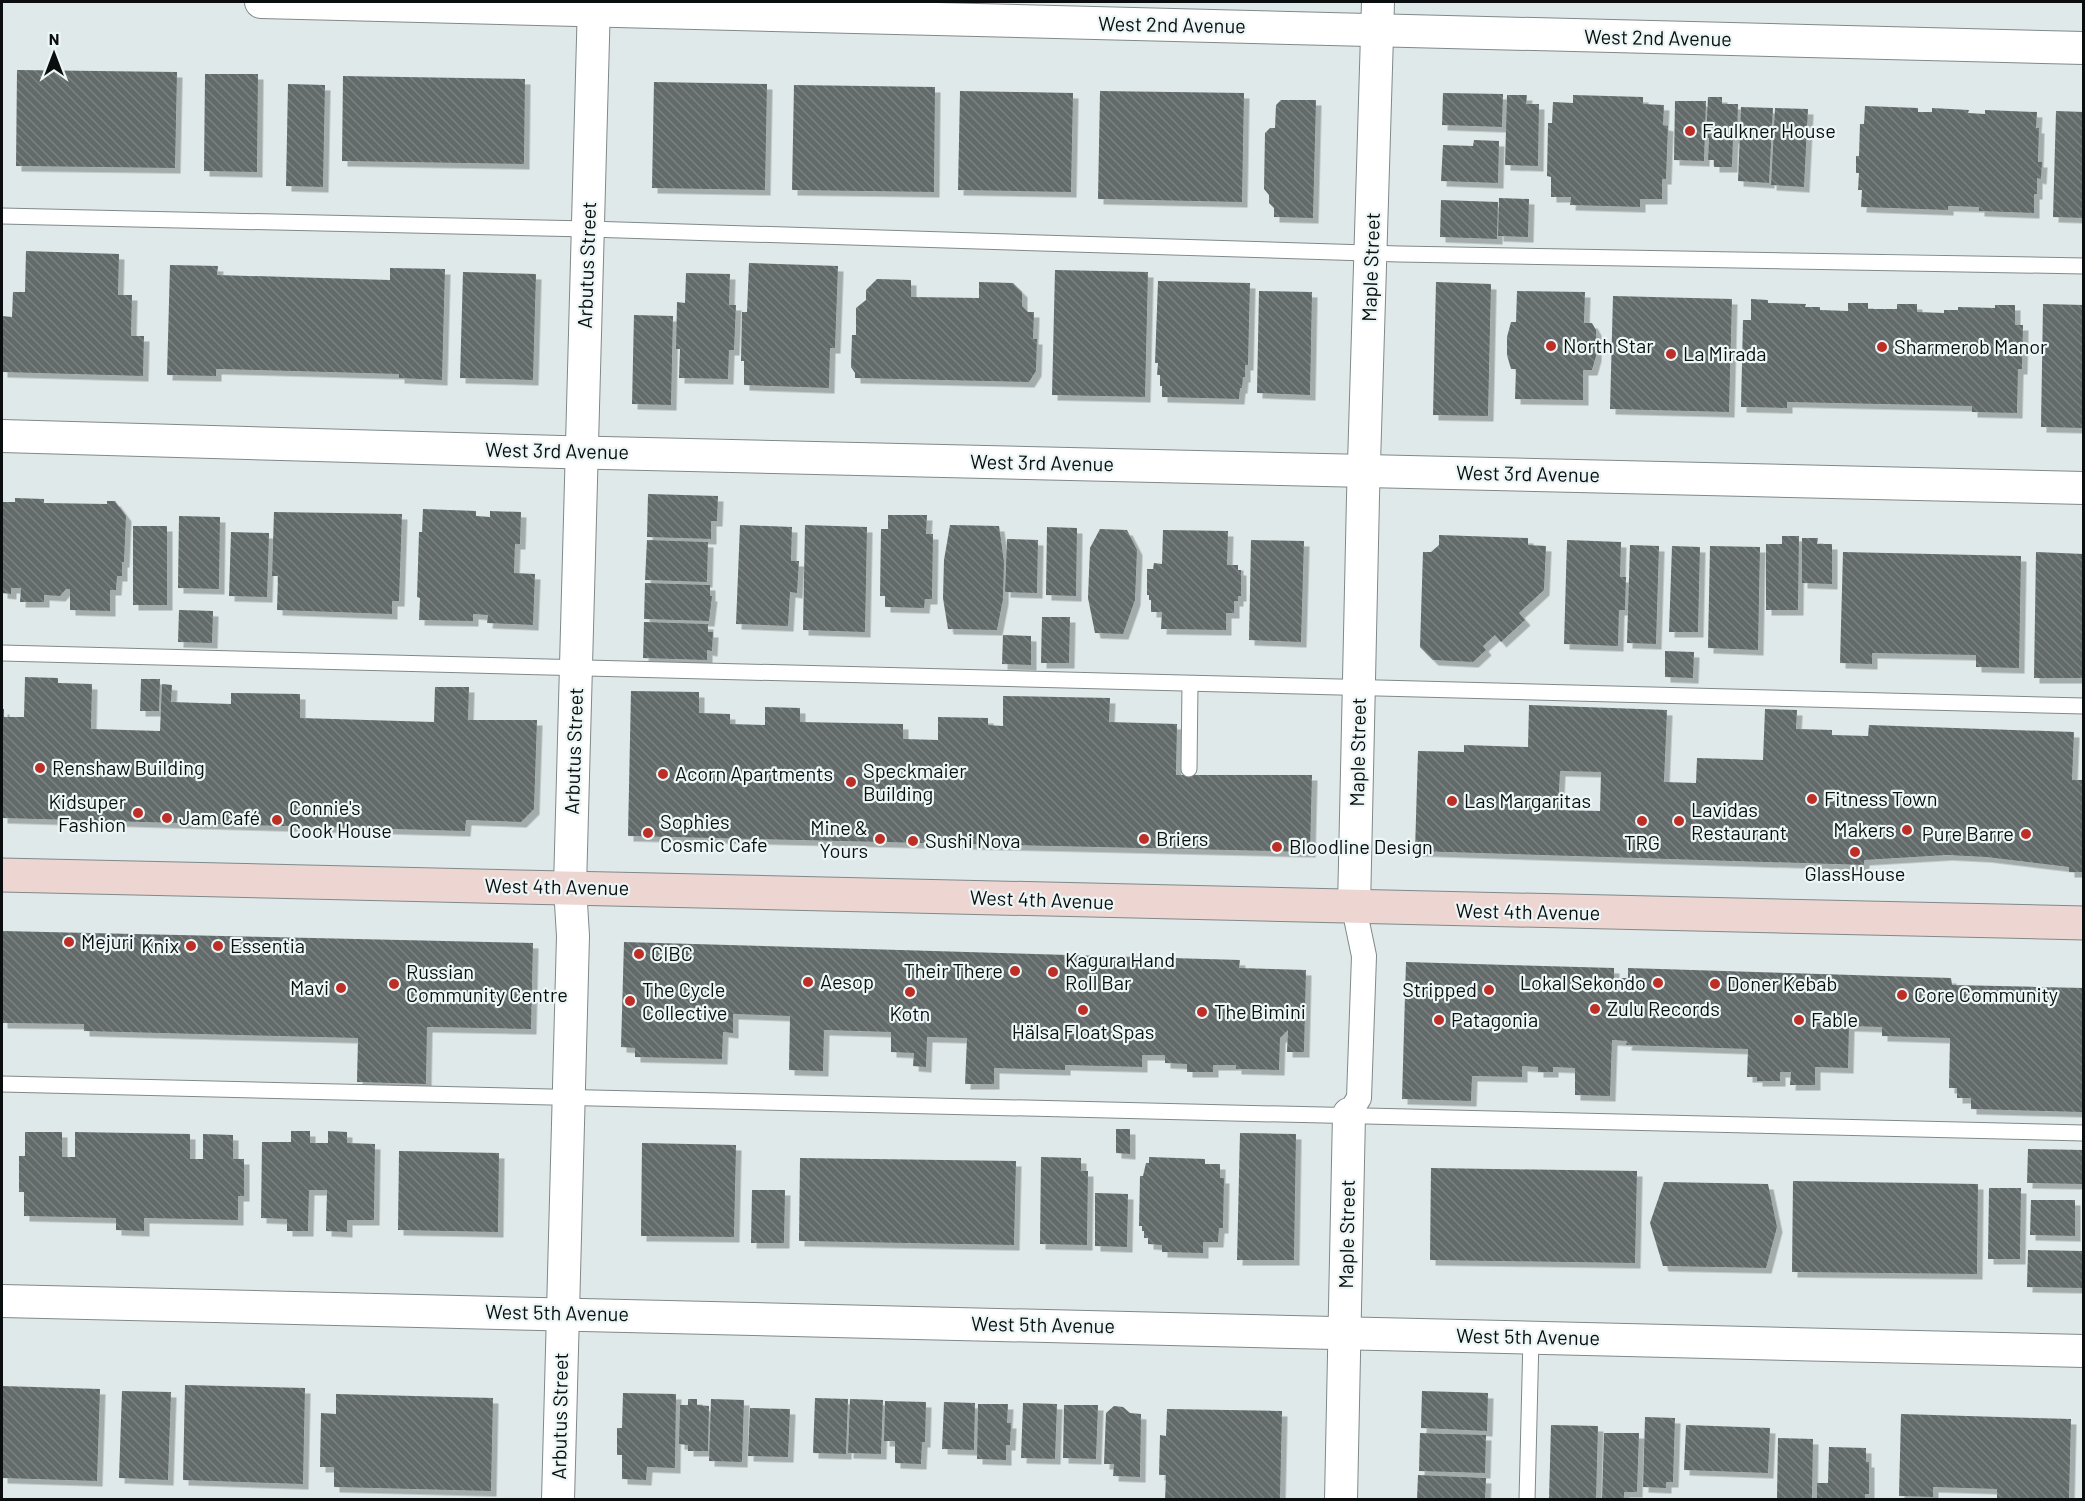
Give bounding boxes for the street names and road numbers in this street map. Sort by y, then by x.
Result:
street label: West 2nd Avenue [1098,11,1246,37]
street label: West 2nd Avenue [1584,24,1732,50]
street label: Arbutus Street [572,201,600,329]
street label: Maple Street [1356,212,1384,322]
street label: West 3rd Avenue [485,437,629,463]
street label: West 3rd Avenue [970,449,1114,475]
street label: West 3rd Avenue [1456,460,1600,486]
street label: Arbutus Street [559,687,587,815]
street label: Maple Street [1344,697,1370,807]
street label: West 4th Avenue [485,873,630,899]
street label: West 4th Avenue [969,884,1115,914]
street label: West 4th Avenue [1456,898,1601,924]
street label: Maple Street [1333,1179,1359,1289]
street label: West 5th Avenue [485,1299,629,1325]
street label: West 5th Avenue [971,1311,1115,1337]
street label: West 5th Avenue [1456,1323,1600,1349]
street label: Arbutus Street [546,1352,572,1480]

